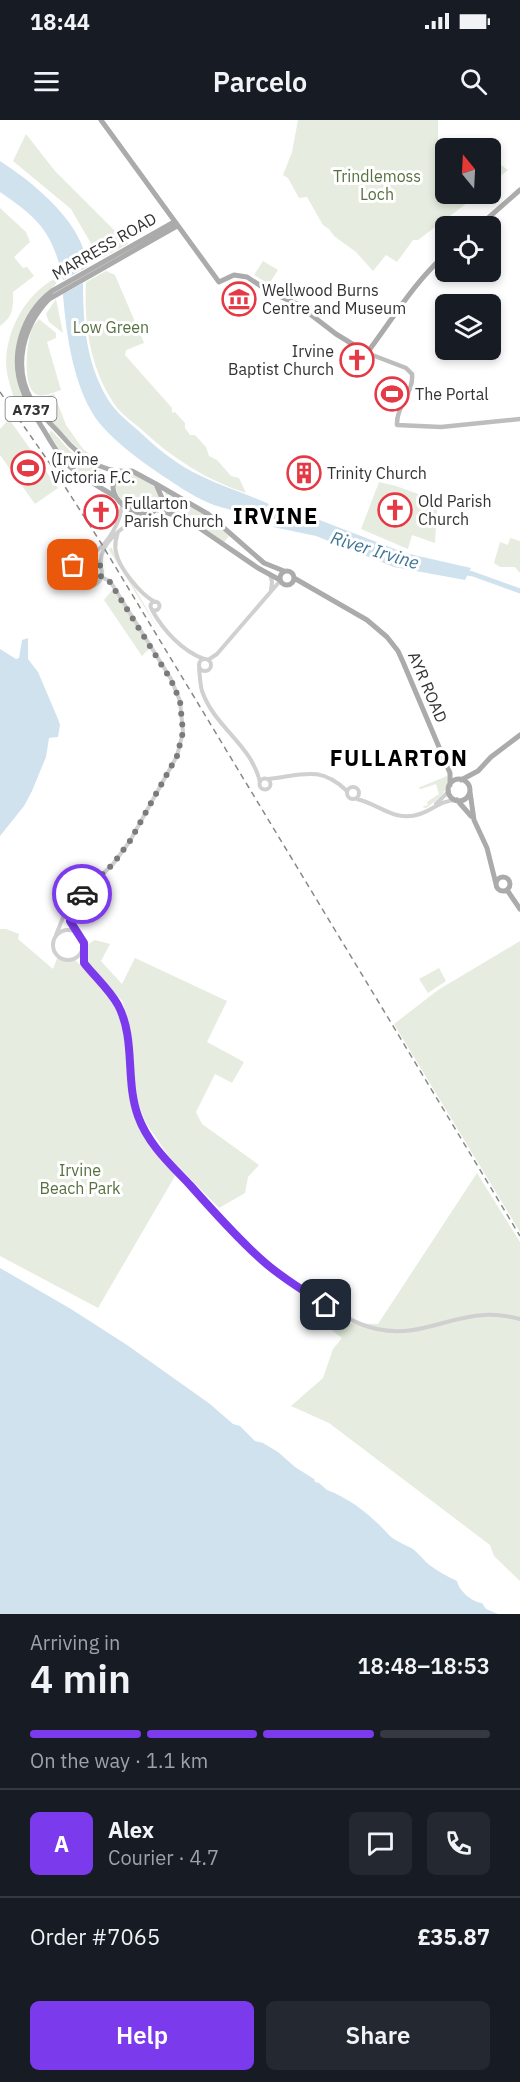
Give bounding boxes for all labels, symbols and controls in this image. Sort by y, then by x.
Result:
text: 18:44 [30,7,90,36]
text: Parcelo [213,64,307,99]
icon: menu [30,65,63,98]
icon: search [457,65,490,98]
north arrow [435,138,501,204]
map controls [435,138,501,360]
park label: Trindlemoss Loch [333,166,421,204]
street label: MARRESS ROAD [48,208,160,284]
button: locate [435,216,501,282]
place label: Wellwood Burns Centre and Museum [262,280,406,318]
museum icon: Wellwood Burns Centre and Museum [221,281,257,317]
button: layers [435,294,501,360]
park label: Low Green [73,317,149,337]
place label: Irvine Baptist Church [228,341,334,379]
church icon: Irvine Baptist Church [339,342,375,378]
sports icon: The Portal [374,376,410,412]
place label: The Portal [415,384,489,404]
road number: A737 [6,397,57,421]
place label: (Irvine Victoria F.C. [51,449,135,487]
sports icon: (Irvine Victoria F.C. [10,450,46,486]
building icon: Trinity Church [286,455,322,491]
place label: Trinity Church [327,463,427,483]
place label: Old Parish Church [418,491,492,529]
church icon: Old Parish Church [377,492,413,528]
place label: Fullarton Parish Church [124,493,224,531]
church icon: Fullarton Parish Church [83,494,119,530]
district label: IRVINE [233,501,319,530]
water label: River Irvine [328,526,422,574]
pin [47,539,98,590]
icon: bag [56,548,89,581]
street label: AYR ROAD [404,649,452,725]
district label: FULLARTON [330,743,468,772]
courier [52,864,112,924]
icon: car [66,878,99,911]
park label: Irvine Beach Park [39,1160,121,1198]
pin [300,1279,351,1330]
icon: home [309,1288,342,1321]
text: Arriving in [30,1629,120,1656]
text: 18:48–18:53 [357,1651,490,1680]
text: 4 min [30,1653,131,1704]
text: On the way · 1.1 km [30,1747,208,1774]
button: chat [349,1812,412,1875]
button: phone [427,1812,490,1875]
text: Alex [108,1815,154,1844]
text: A [54,1829,69,1858]
text: Courier · 4.7 [108,1844,219,1871]
text: Order #7065 [30,1922,160,1951]
text: £35.87 [418,1922,490,1951]
button: Help [30,2001,254,2070]
button: Share [266,2001,490,2070]

